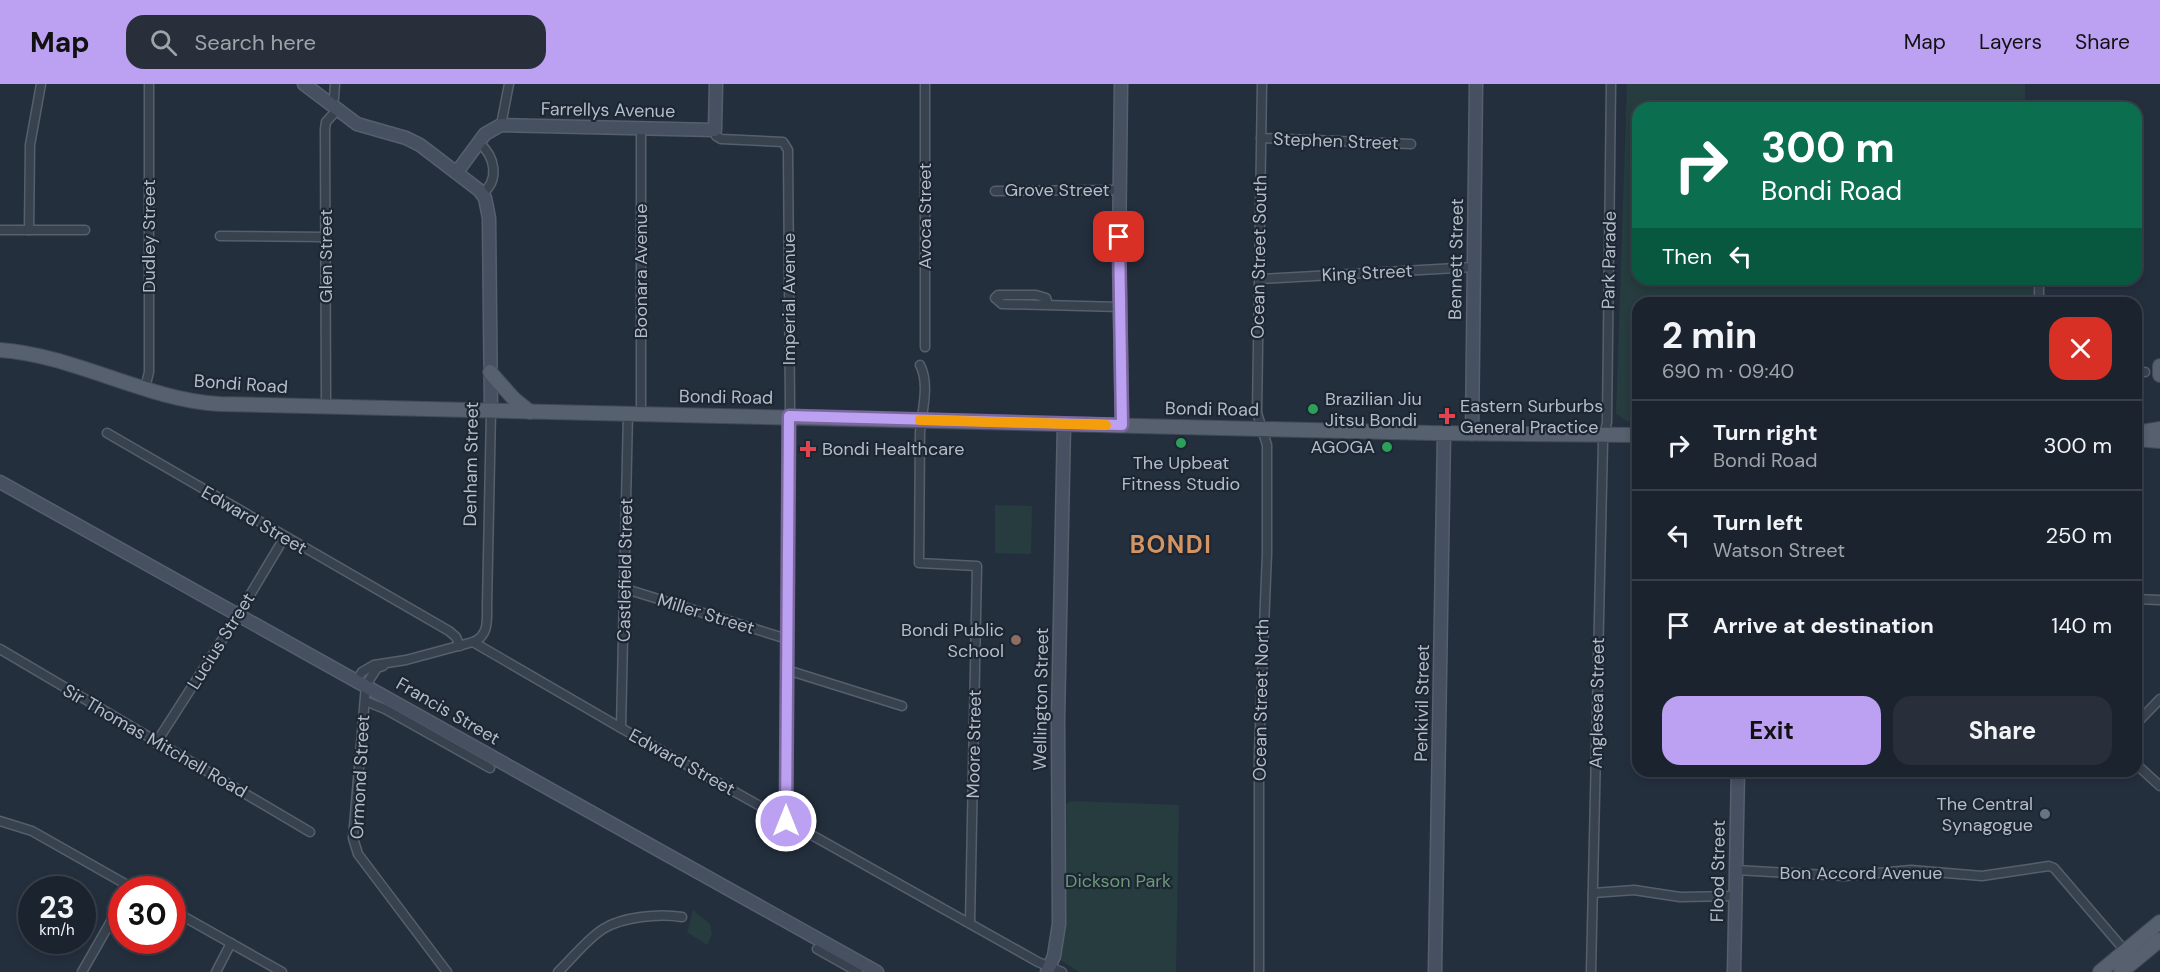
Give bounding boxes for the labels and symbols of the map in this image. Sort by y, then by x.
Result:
street label: Farrellys Avenue [541,97,675,123]
street label: Stephen Street [1273,127,1399,155]
street label: Avoca Street [913,163,937,269]
street label: Ocean Street South [1246,175,1272,339]
street label: Grove Street [1004,178,1110,202]
street label: Dudley Street [137,179,161,293]
street label: Bennett Street [1443,198,1469,320]
street label: Boonara Avenue [629,204,653,338]
street label: Glen Street [314,209,338,303]
pin [1093,211,1144,262]
street label: Park Parade [1596,211,1622,309]
street label: Imperial Avenue [777,233,801,365]
street label: King Street [1321,259,1413,287]
street label: Bondi Road [193,369,289,399]
street label: Bondi Road [679,384,773,410]
place label: Brazilian Jiu Jitsu Bondi [1325,387,1422,432]
place label: Eastern Surburbs General Practice [1460,394,1603,439]
street label: Bondi Road [1165,396,1259,422]
street label: Denham Street [458,401,484,527]
marker: Brazilian Jiu Jitsu Bondi [1306,402,1320,416]
marker: Eastern Surburbs General Practice [1438,407,1456,425]
place label: AGOGA [1311,435,1375,459]
marker: The Upbeat Fitness Studio [1174,436,1188,450]
place label: Bondi Healthcare [822,437,965,461]
marker: Bondi Healthcare [799,440,817,458]
marker: AGOGA [1380,440,1394,454]
place label: The Upbeat Fitness Studio [1122,451,1240,496]
street label: Edward Street [197,480,311,560]
street label: Castlefield Street [612,498,638,642]
district label: BONDI [1130,529,1212,560]
street label: Lucius Street [182,588,260,694]
street label: Miller Street [655,588,757,640]
place label: Bondi Public School [901,618,1004,663]
street label: Ocean Street North [1248,619,1274,781]
street label: Wellington Street [1028,627,1054,771]
marker: Bondi Public School [1009,633,1023,647]
street label: Anglesea Street [1584,637,1610,769]
street label: Penkivil Street [1409,644,1435,762]
street label: Francis Street [392,672,504,750]
street label: Sir Thomas Mitchell Road [59,678,251,804]
street label: Moore Street [961,689,987,799]
street label: Ormond Street [345,714,375,840]
street label: Edward Street [625,723,739,801]
position arrow [754,789,818,853]
place label: The Central Synagogue [1937,792,2033,837]
marker: The Central Synagogue [2038,807,2052,821]
street label: Flood Street [1705,820,1731,922]
street label: Bon Accord Avenue [1780,861,1942,885]
park label: Dickson Park [1065,869,1171,893]
speed limit sign: 30 [108,876,186,954]

